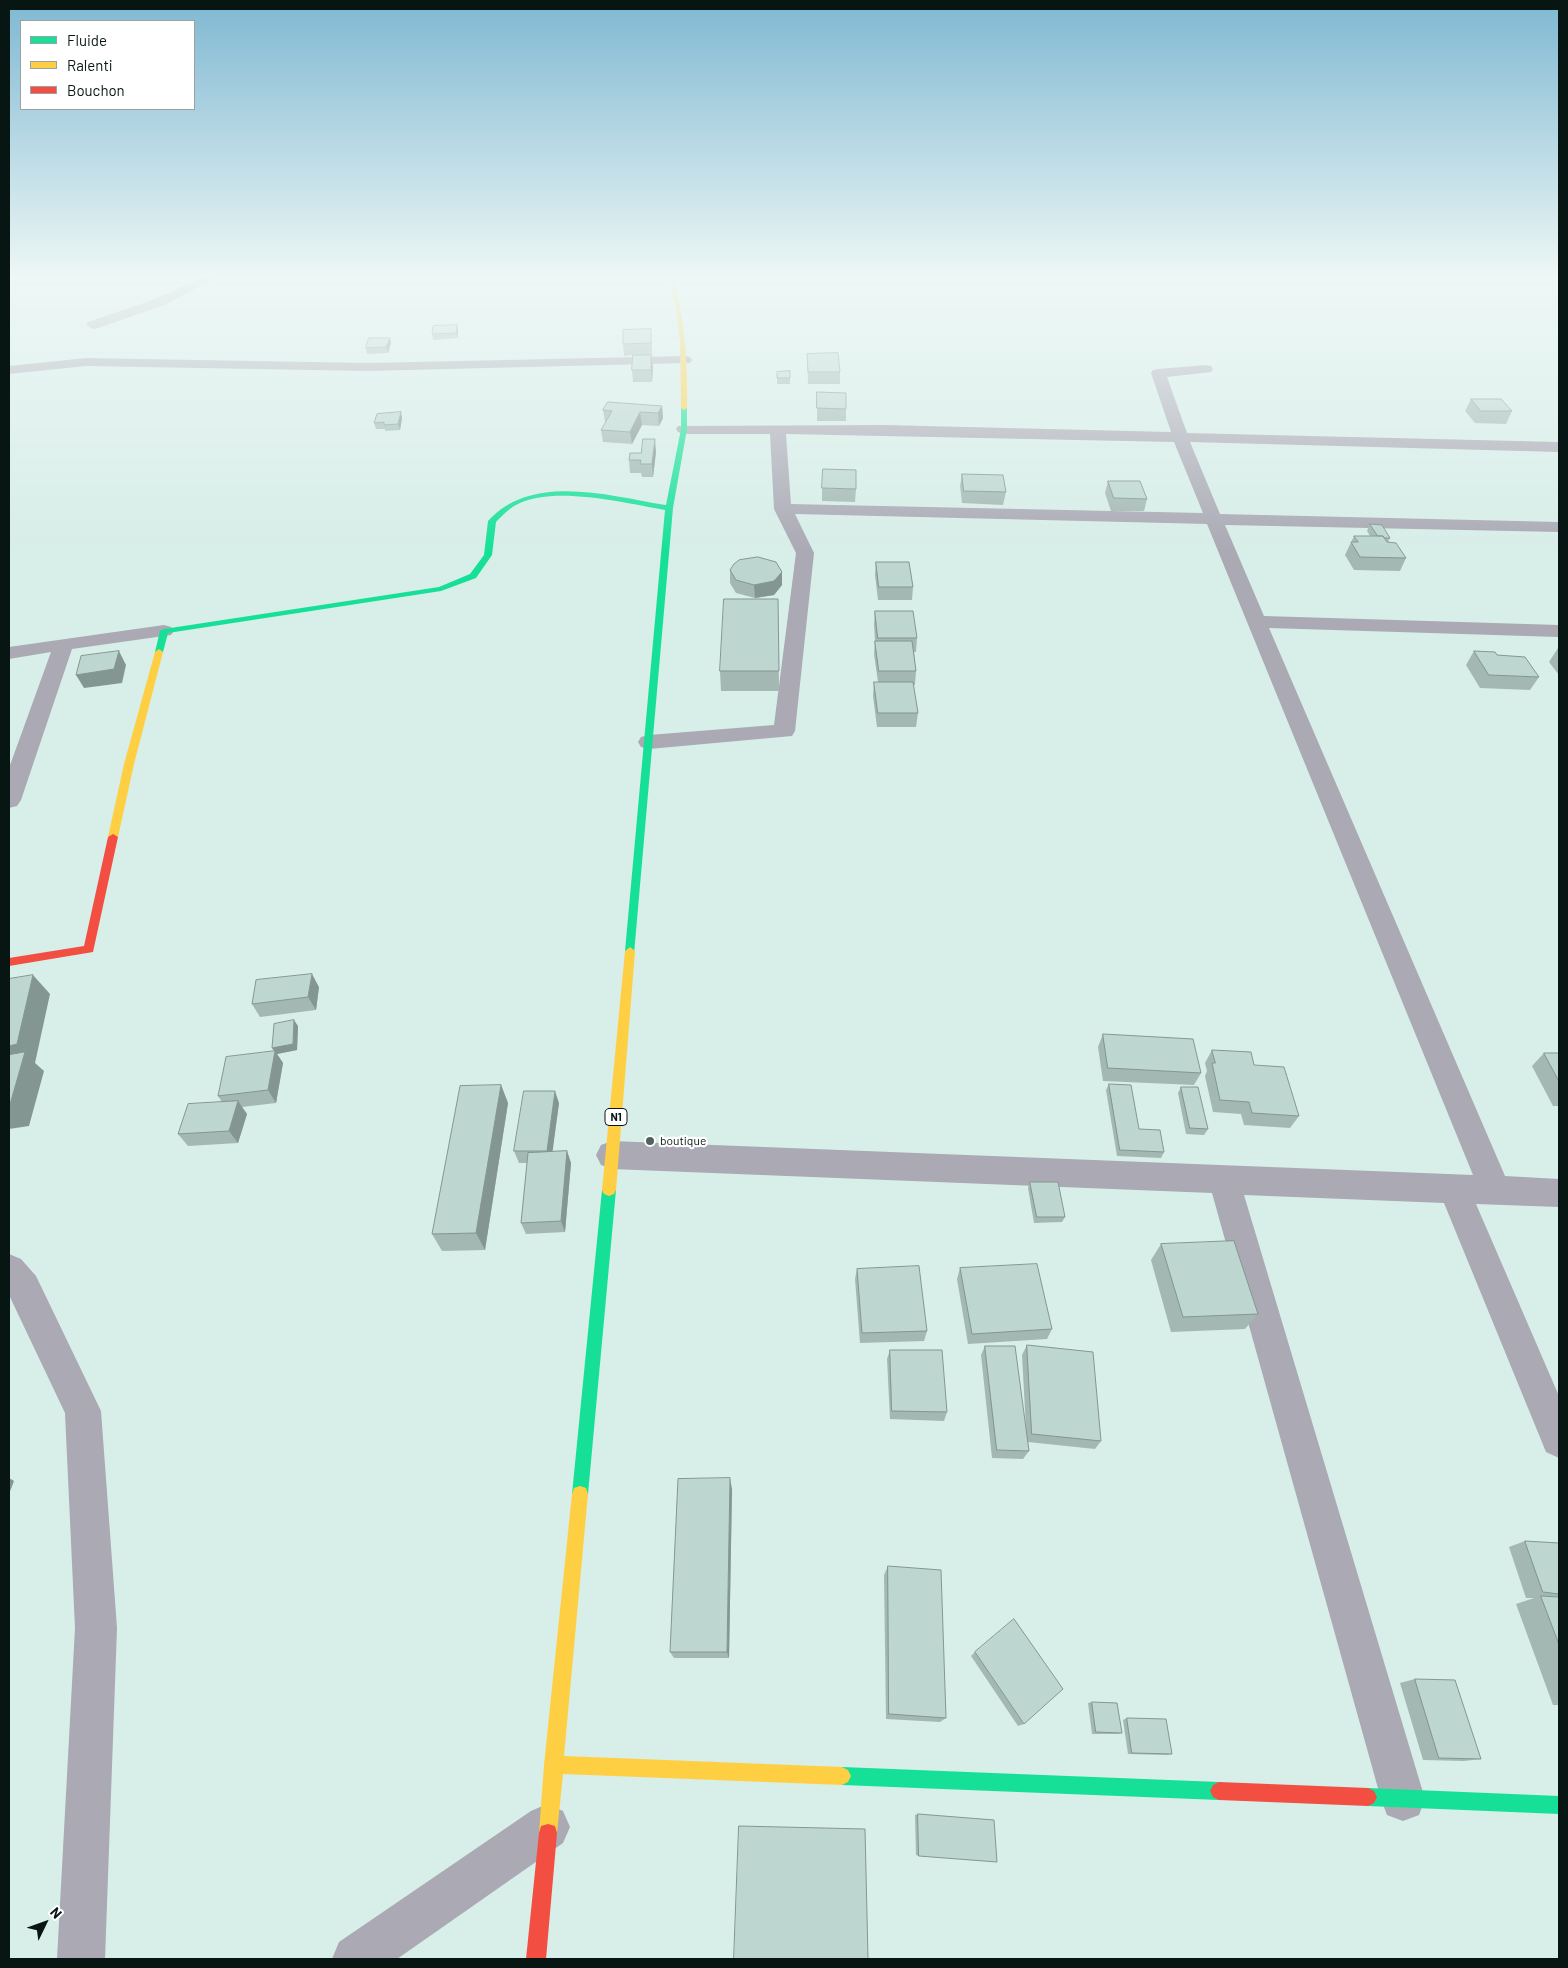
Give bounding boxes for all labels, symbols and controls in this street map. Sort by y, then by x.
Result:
legend [20,20,195,110]
text: Fluide [67,31,107,49]
text: Ralenti [67,56,113,74]
text: Bouchon [67,81,125,99]
road number: N1 [605,1108,627,1126]
place label: boutique [660,1134,706,1148]
marker: boutique [644,1135,656,1147]
north arrow [20,1898,70,1948]
text: N [47,1903,66,1922]

